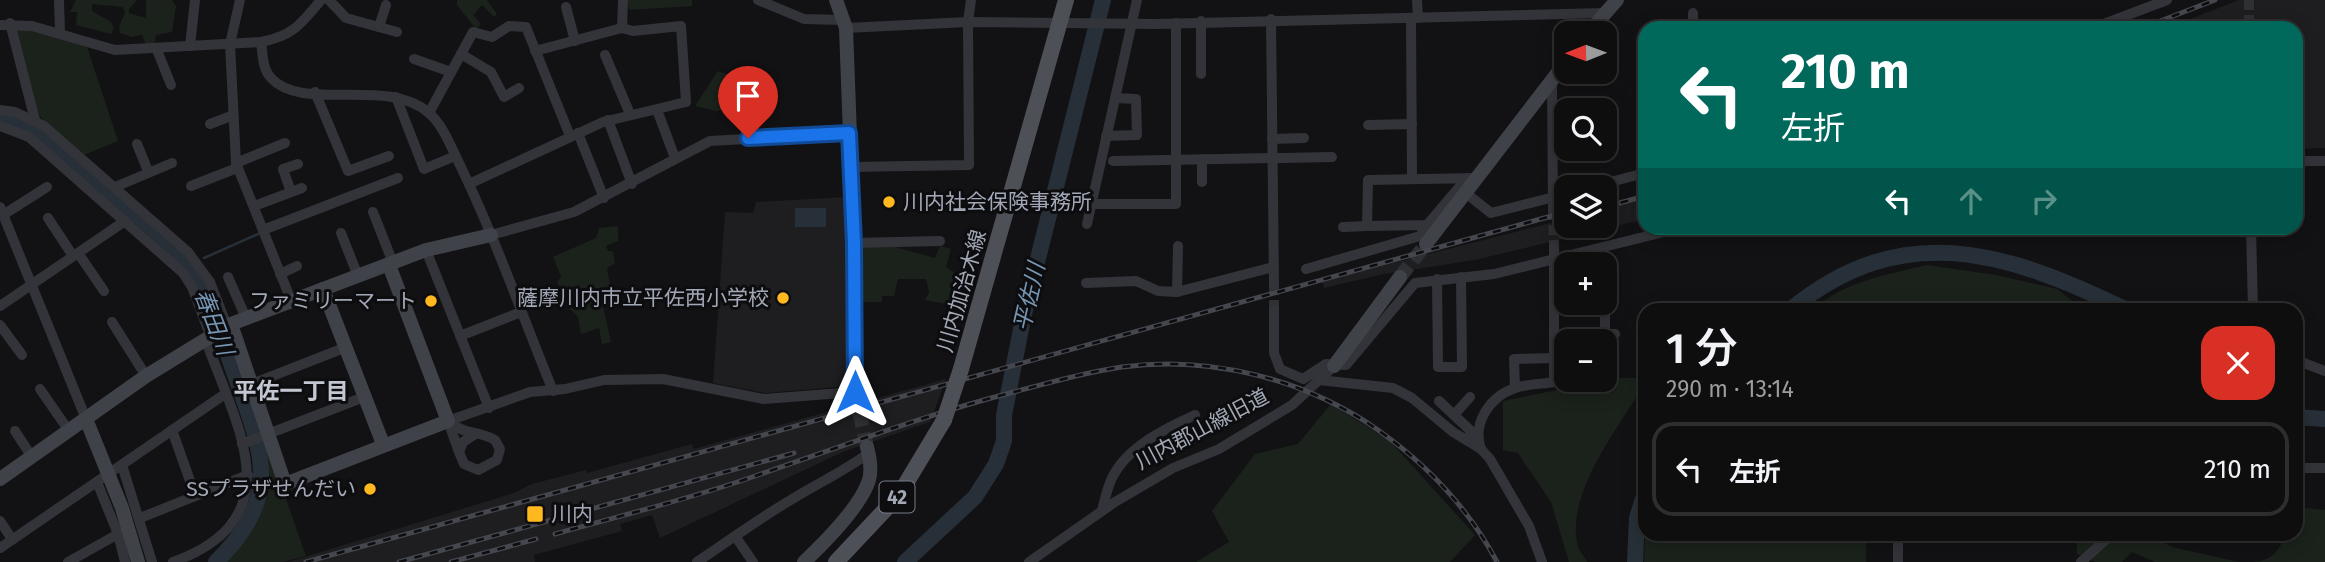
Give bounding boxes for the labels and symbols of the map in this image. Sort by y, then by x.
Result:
north arrow [1554,21,1617,84]
pin [718,66,778,138]
place label: 川内社会保険事務所 [903,189,1092,215]
marker: 川内社会保険事務所 [881,194,897,210]
street label: 川内加治木線 [932,227,992,355]
water label: 平佐川 [1008,257,1051,334]
water label: 春田川 [189,285,241,362]
place label: 薩摩川内市立平佐西小学校 [517,285,769,311]
place label: ファミリーマート [249,288,417,314]
marker: 薩摩川内市立平佐西小学校 [775,290,791,306]
marker: ファミリーマート [423,293,439,309]
position arrow [818,355,892,429]
district label: 平佐一丁目 [234,377,349,405]
street label: 川内郡山線旧道 [1131,383,1273,475]
place label: SSプラザせんだい [186,476,356,502]
marker: SSプラザせんだい [362,481,378,497]
road number: 42 [880,482,914,512]
place label: 川内 [551,501,593,527]
marker: 川内 [525,504,545,524]

